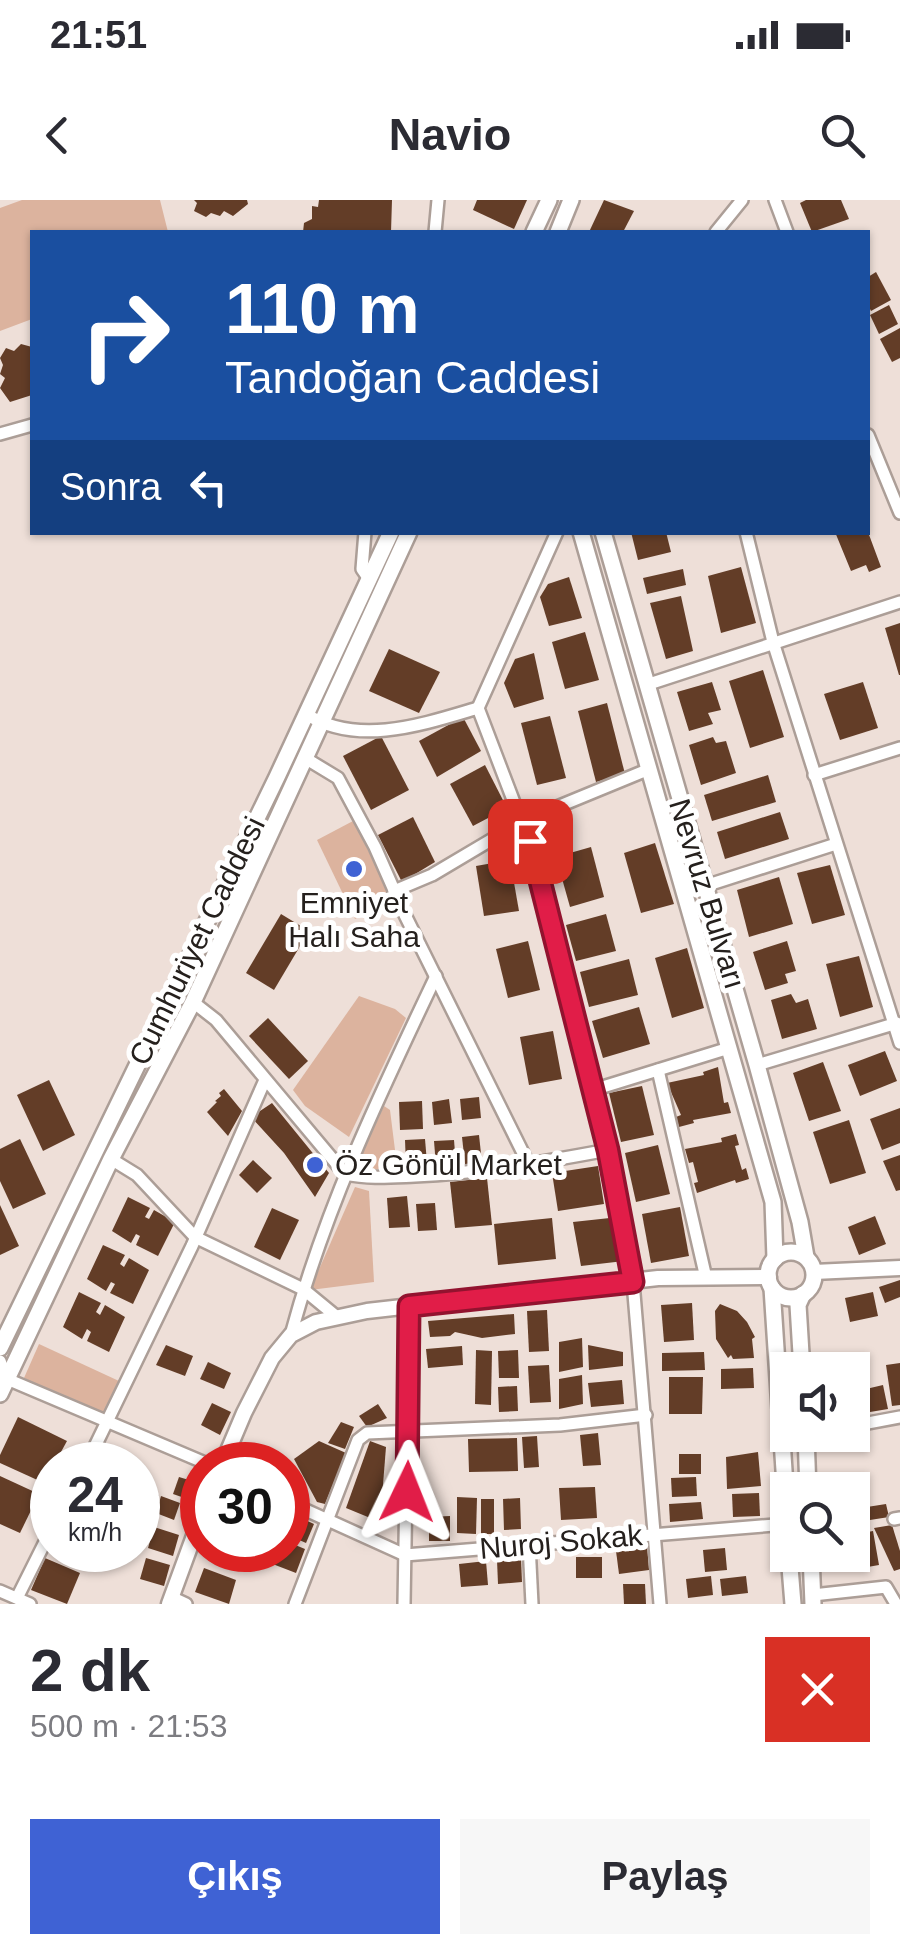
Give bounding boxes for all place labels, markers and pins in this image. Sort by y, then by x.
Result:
pin [488,799,573,884]
marker: Emniyet Halı Saha [343,858,365,880]
place label: Emniyet Halı Saha [288,886,420,953]
place label: Öz Gönül Market [335,1148,562,1181]
marker: Öz Gönül Market [304,1154,326,1176]

